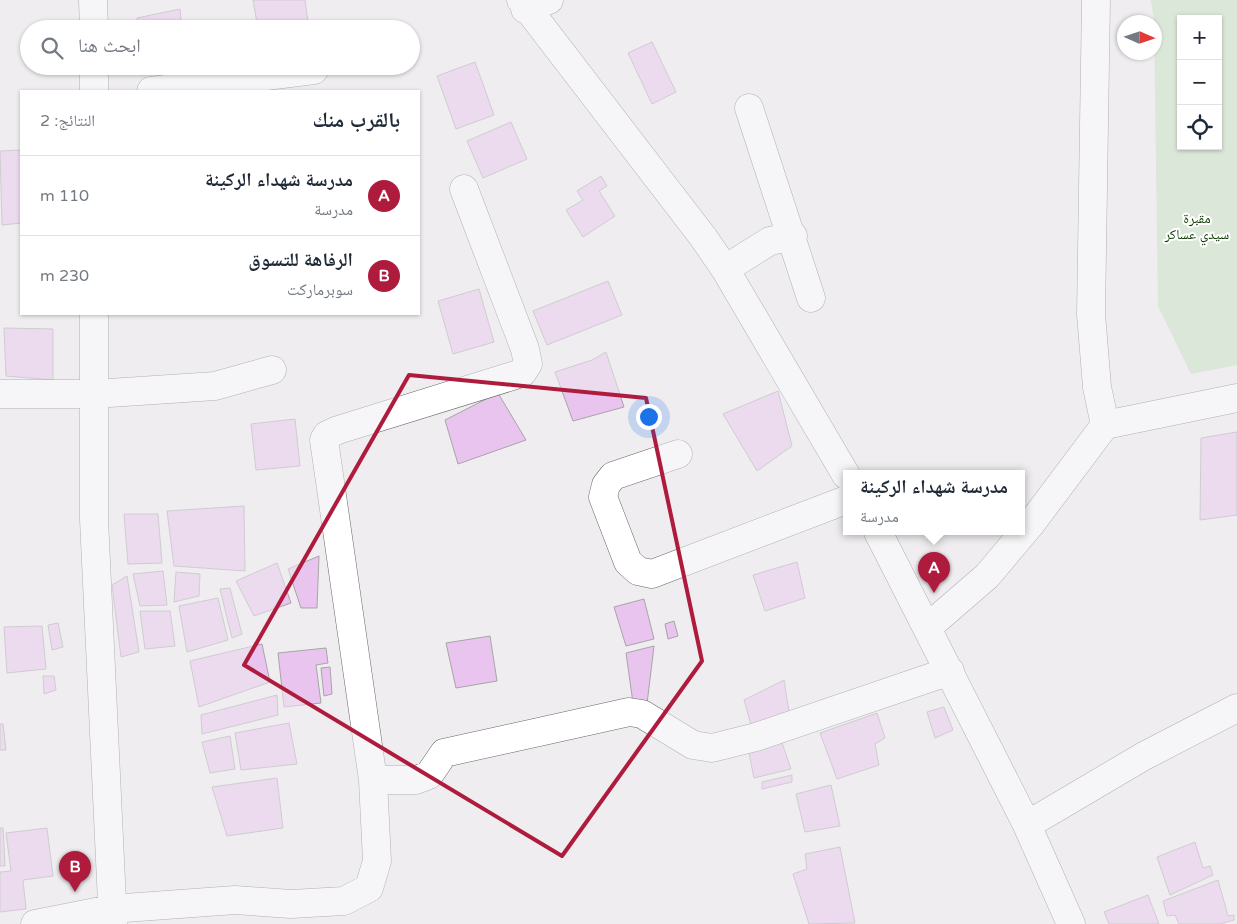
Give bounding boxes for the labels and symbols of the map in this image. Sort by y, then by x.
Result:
north arrow [1117,15,1162,60]
park label: مقبرة سيدي عساكر [1164,210,1229,246]
your location [636,404,662,430]
pin: A [918,552,950,593]
pin: B [59,851,91,892]

